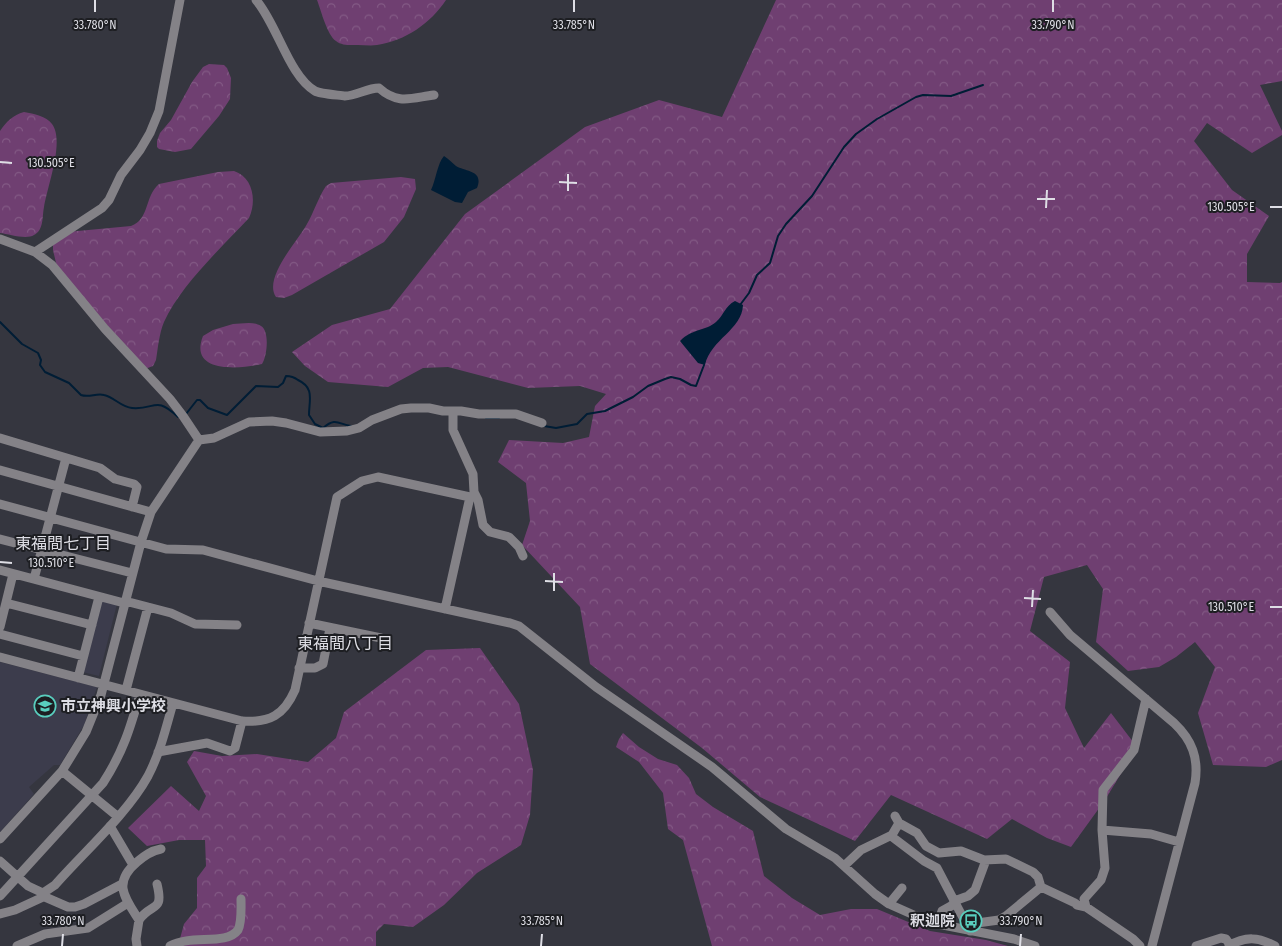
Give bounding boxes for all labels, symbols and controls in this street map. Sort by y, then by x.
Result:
text: 33.780°N [73,18,117,32]
text: 33.785°N [553,18,595,32]
text: 33.790°N [1031,18,1075,32]
text: 130.505°E [27,156,75,170]
text: 130.505°E [1207,200,1255,214]
district label: 東福間七丁目 [15,534,111,553]
text: 130.510°E [28,556,74,570]
text: 130.510°E [1208,600,1254,614]
district label: 東福間八丁目 [297,634,393,653]
school or university icon: 市立神興小学校 [33,694,57,718]
place label: 市立神興小学校 [61,697,166,715]
bus stop icon: 釈迦院 [959,909,983,933]
place label: 釈迦院 [910,912,955,930]
text: 33.780°N [41,914,85,928]
text: 33.785°N [521,914,563,928]
text: 33.790°N [999,914,1043,928]

